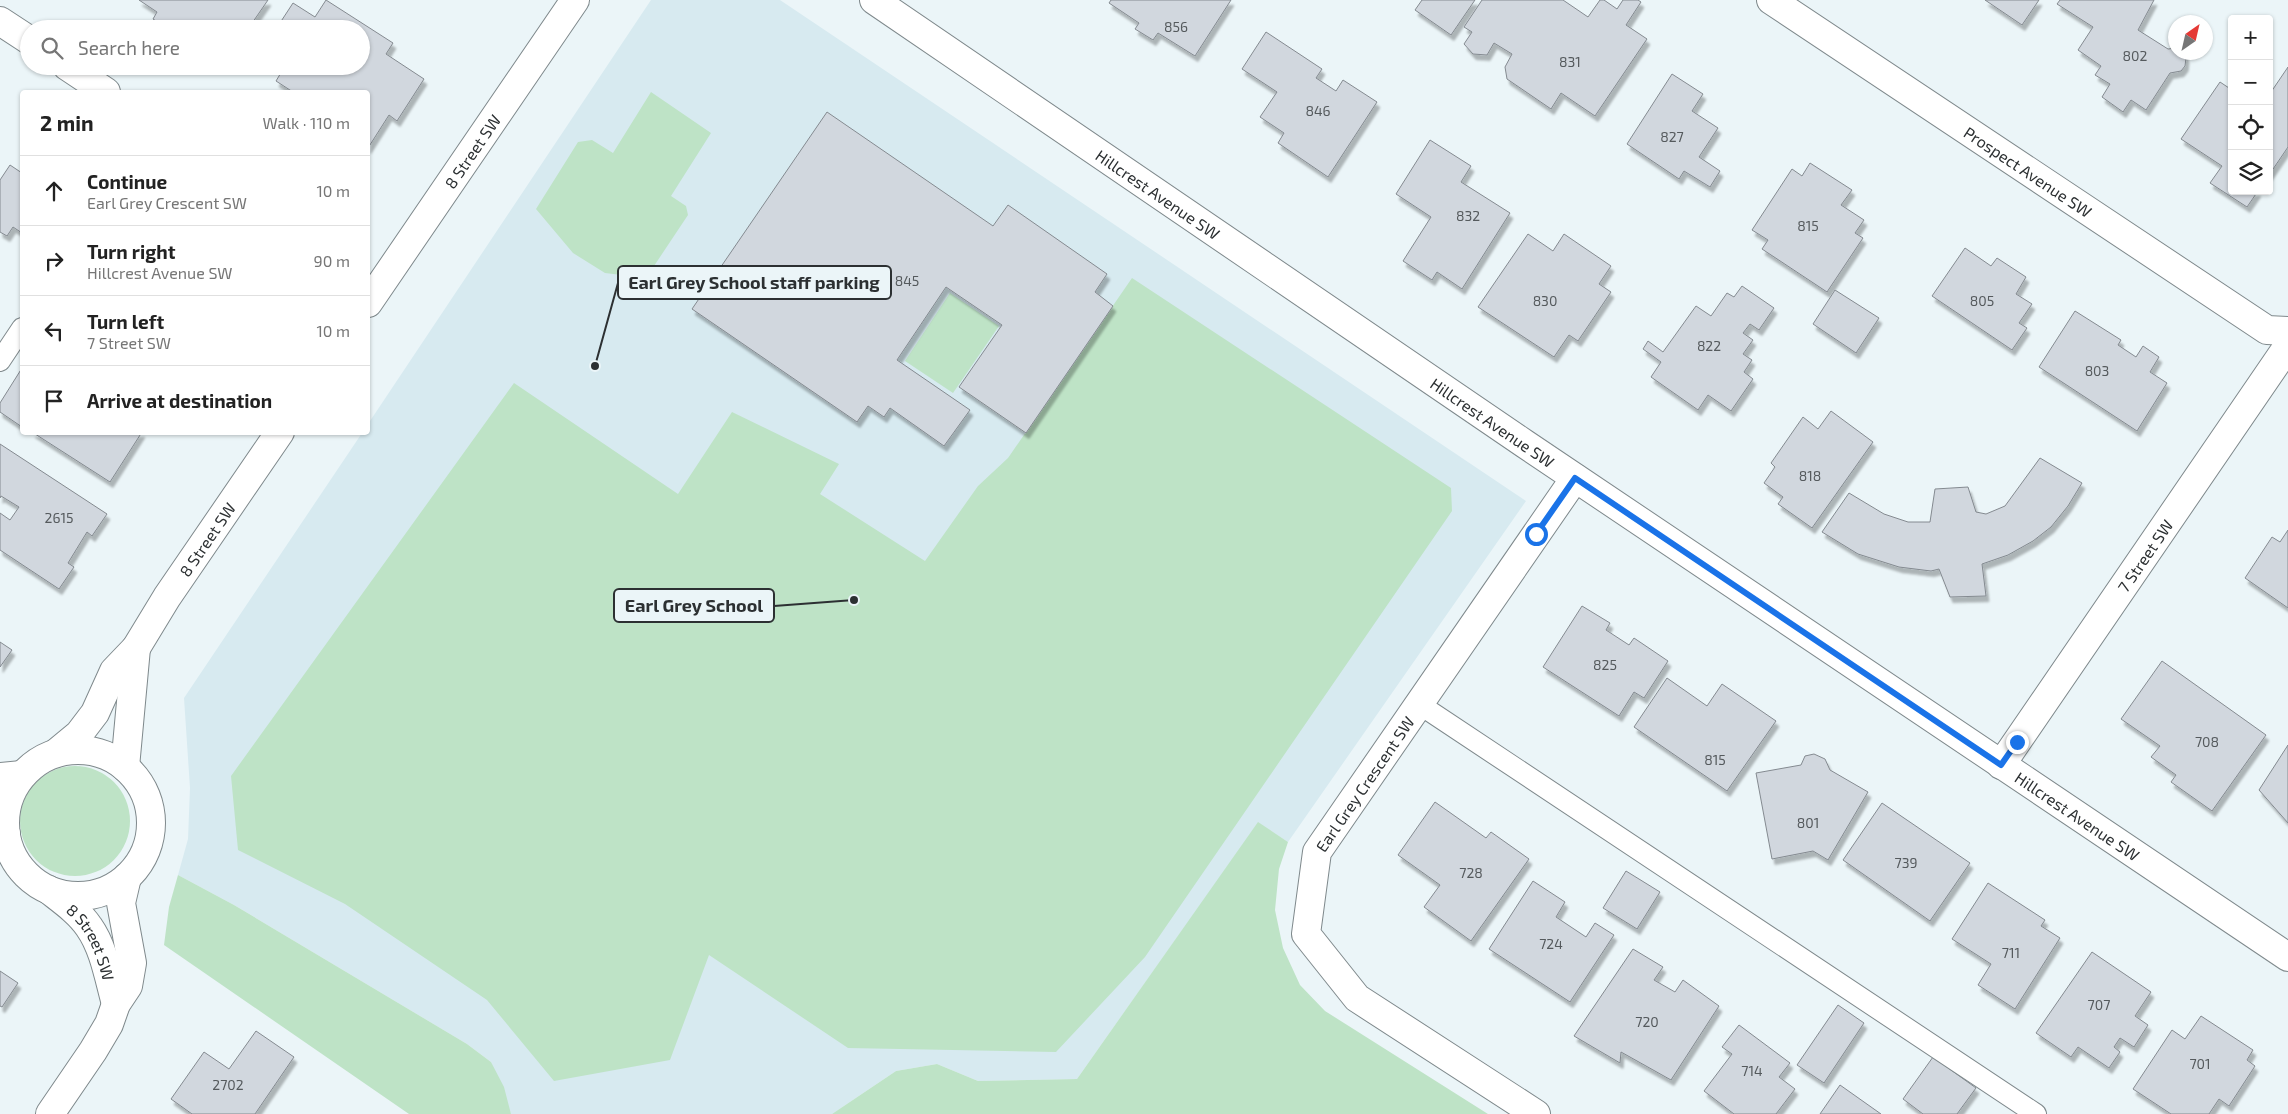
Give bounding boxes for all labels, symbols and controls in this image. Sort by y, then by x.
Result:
north arrow [2168,15,2213,60]
map controls [2228,15,2273,195]
button: + [2228,15,2273,60]
house number: 856 [1164,18,1188,35]
search box [20,20,370,75]
icon: search [38,34,66,62]
text: Search here [78,36,180,59]
house number: 802 [2123,47,2148,64]
house number: 831 [1559,53,1581,70]
button: − [2228,60,2273,105]
house number: 846 [1305,102,1331,119]
button: locate [2228,105,2273,150]
text: 2 min [40,110,94,135]
street label: 8 Street SW [440,110,504,192]
text: Walk · 110 m [263,113,350,132]
street label: Prospect Avenue SW [1961,122,2096,220]
house number: 827 [1660,128,1684,145]
street label: Hillcrest Avenue SW [1093,145,1224,243]
button: layers [2228,150,2273,195]
text: Continue [87,170,167,193]
icon: ahead [40,177,68,205]
text: 10 m [316,181,350,200]
text: Earl Grey Crescent SW [87,193,247,212]
house number: 832 [1456,207,1480,224]
house number: 815 [1797,217,1819,234]
text: Turn right [87,240,175,263]
icon: right [40,247,68,275]
text: 90 m [314,251,350,270]
text: Hillcrest Avenue SW [87,263,233,282]
callout: Earl Grey School staff parking [618,266,891,299]
text: Earl Grey School staff parking [628,271,880,293]
house number: 845 [895,272,919,289]
house number: 830 [1533,292,1557,309]
house number: 805 [1970,292,1994,309]
text: Turn left [87,310,164,333]
icon: left [40,317,68,345]
text: 10 m [316,321,350,340]
text: 7 Street SW [87,333,171,352]
house number: 822 [1697,337,1721,354]
house number: 803 [2085,362,2109,379]
street label: Hillcrest Avenue SW [1427,373,1558,471]
icon: arrive [40,387,68,415]
text: Arrive at destination [87,389,272,412]
house number: 818 [1799,467,1821,484]
street label: 8 Street SW [175,498,239,580]
house number: 2615 [45,509,73,526]
street label: 7 Street SW [2113,515,2176,595]
route start [1525,523,1548,546]
callout: Earl Grey School [614,589,774,622]
text: Earl Grey School [625,594,763,616]
house number: 825 [1593,656,1617,673]
street label: Earl Grey Crescent SW [1311,712,1417,855]
route end [2006,731,2029,754]
house number: 708 [2195,733,2219,750]
house number: 815 [1704,751,1726,768]
street label: Hillcrest Avenue SW [2012,767,2143,864]
house number: 801 [1797,814,1819,831]
house number: 739 [1895,854,1917,871]
house number: 728 [1459,864,1483,881]
street label: 8 Street SW [63,899,119,982]
house number: 724 [1539,935,1563,952]
house number: 711 [2002,944,2020,961]
house number: 707 [2088,996,2110,1013]
house number: 720 [1635,1013,1659,1030]
house number: 701 [2189,1055,2211,1072]
house number: 714 [1741,1062,1763,1079]
house number: 2702 [212,1076,244,1093]

